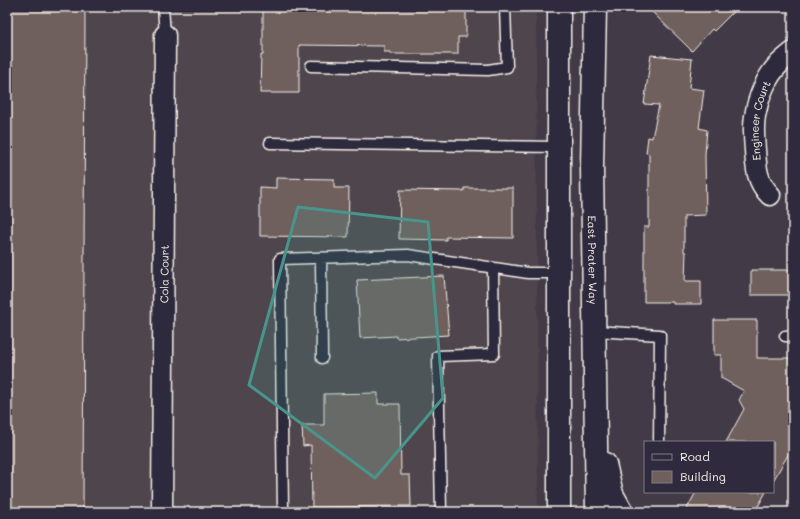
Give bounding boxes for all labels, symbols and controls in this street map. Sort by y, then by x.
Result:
street label: Engineer Court [746,77,773,161]
street label: East Prater Way [585,215,601,305]
street label: Cola Court [156,245,171,303]
legend [644,441,774,493]
text: Road [680,448,710,464]
text: Building [680,468,726,484]

